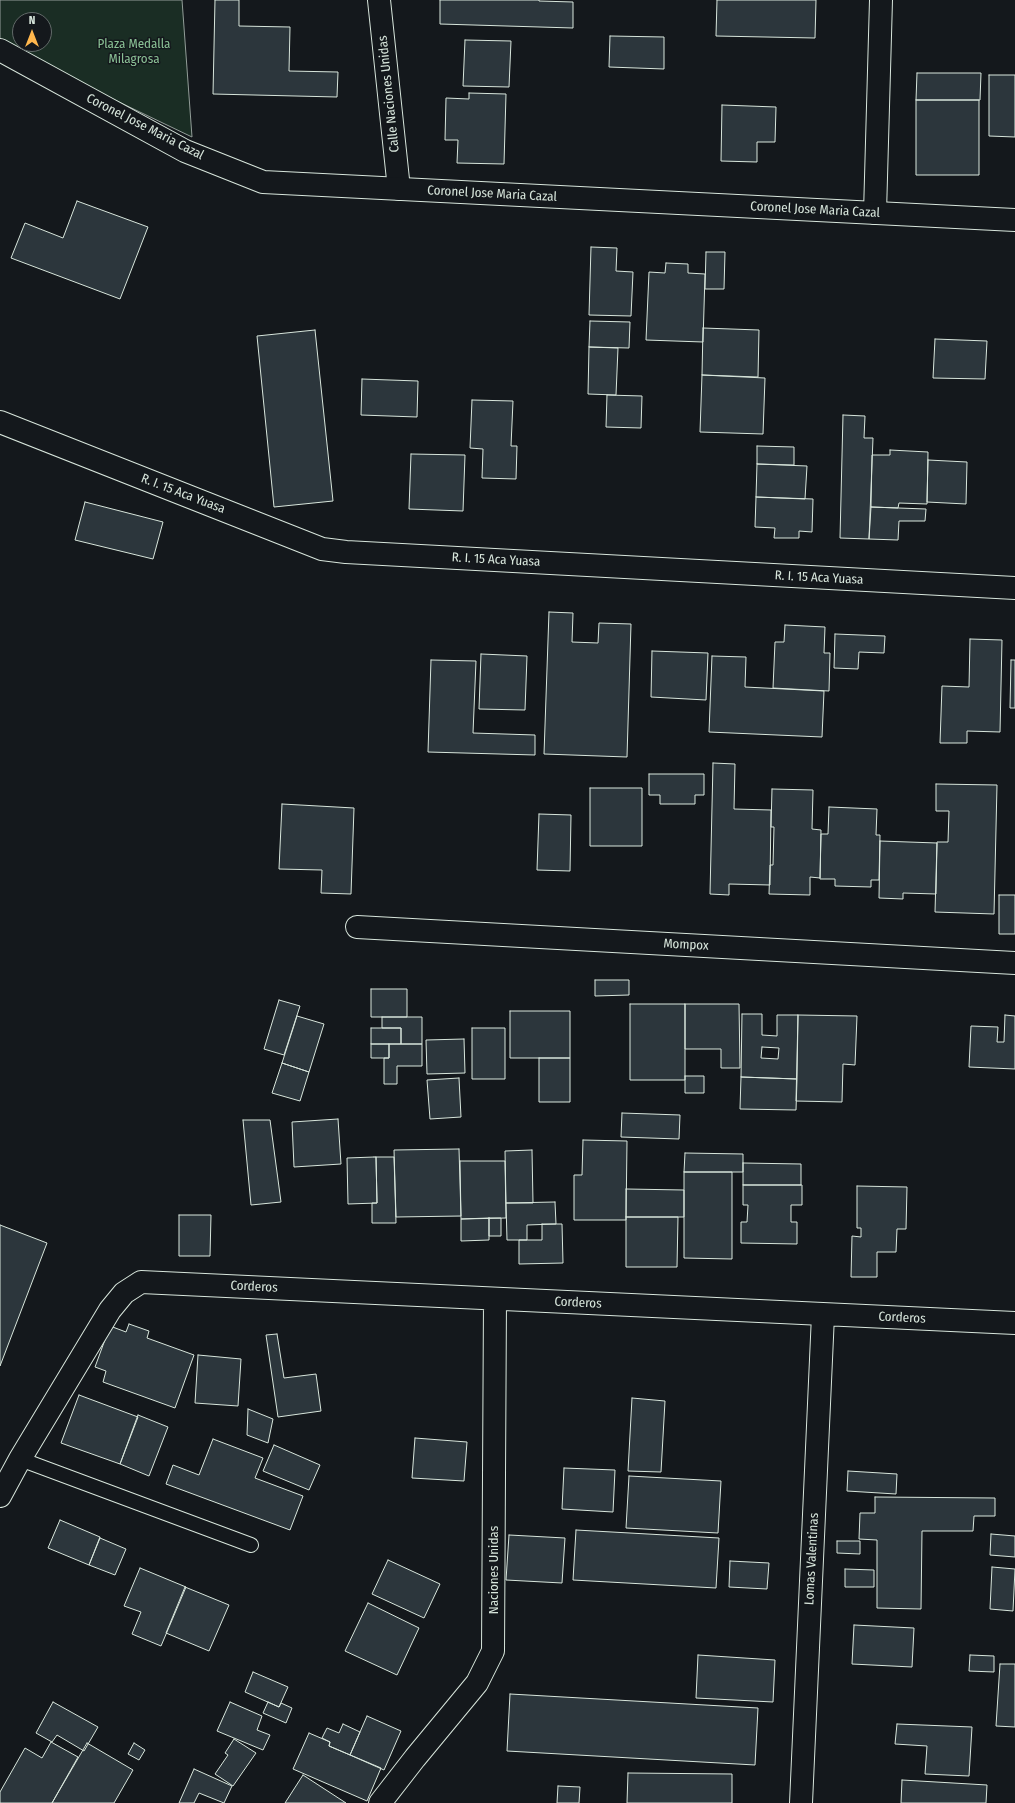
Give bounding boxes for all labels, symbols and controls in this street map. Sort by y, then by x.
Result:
north arrow [12,12,52,52]
text: N [29,14,35,27]
street label: Calle Naciones Unidas [375,35,403,153]
park label: Plaza Medalla Milagrosa [98,36,170,67]
street label: Coronel Jose Maria Cazal [84,91,206,163]
street label: Coronel Jose Maria Cazal [427,183,557,205]
street label: Coronel Jose Maria Cazal [750,199,880,221]
street label: R. I. 15 Aca Yuasa [139,471,227,517]
street label: R. I. 15 Aca Yuasa [451,550,541,570]
street label: R. I. 15 Aca Yuasa [774,568,864,588]
street label: Mompox [663,936,709,954]
street label: Corderos [230,1278,278,1296]
street label: Corderos [554,1294,602,1312]
street label: Corderos [878,1309,926,1327]
street label: Lomas Valentinas [802,1512,822,1606]
street label: Naciones Unidas [486,1526,502,1614]

